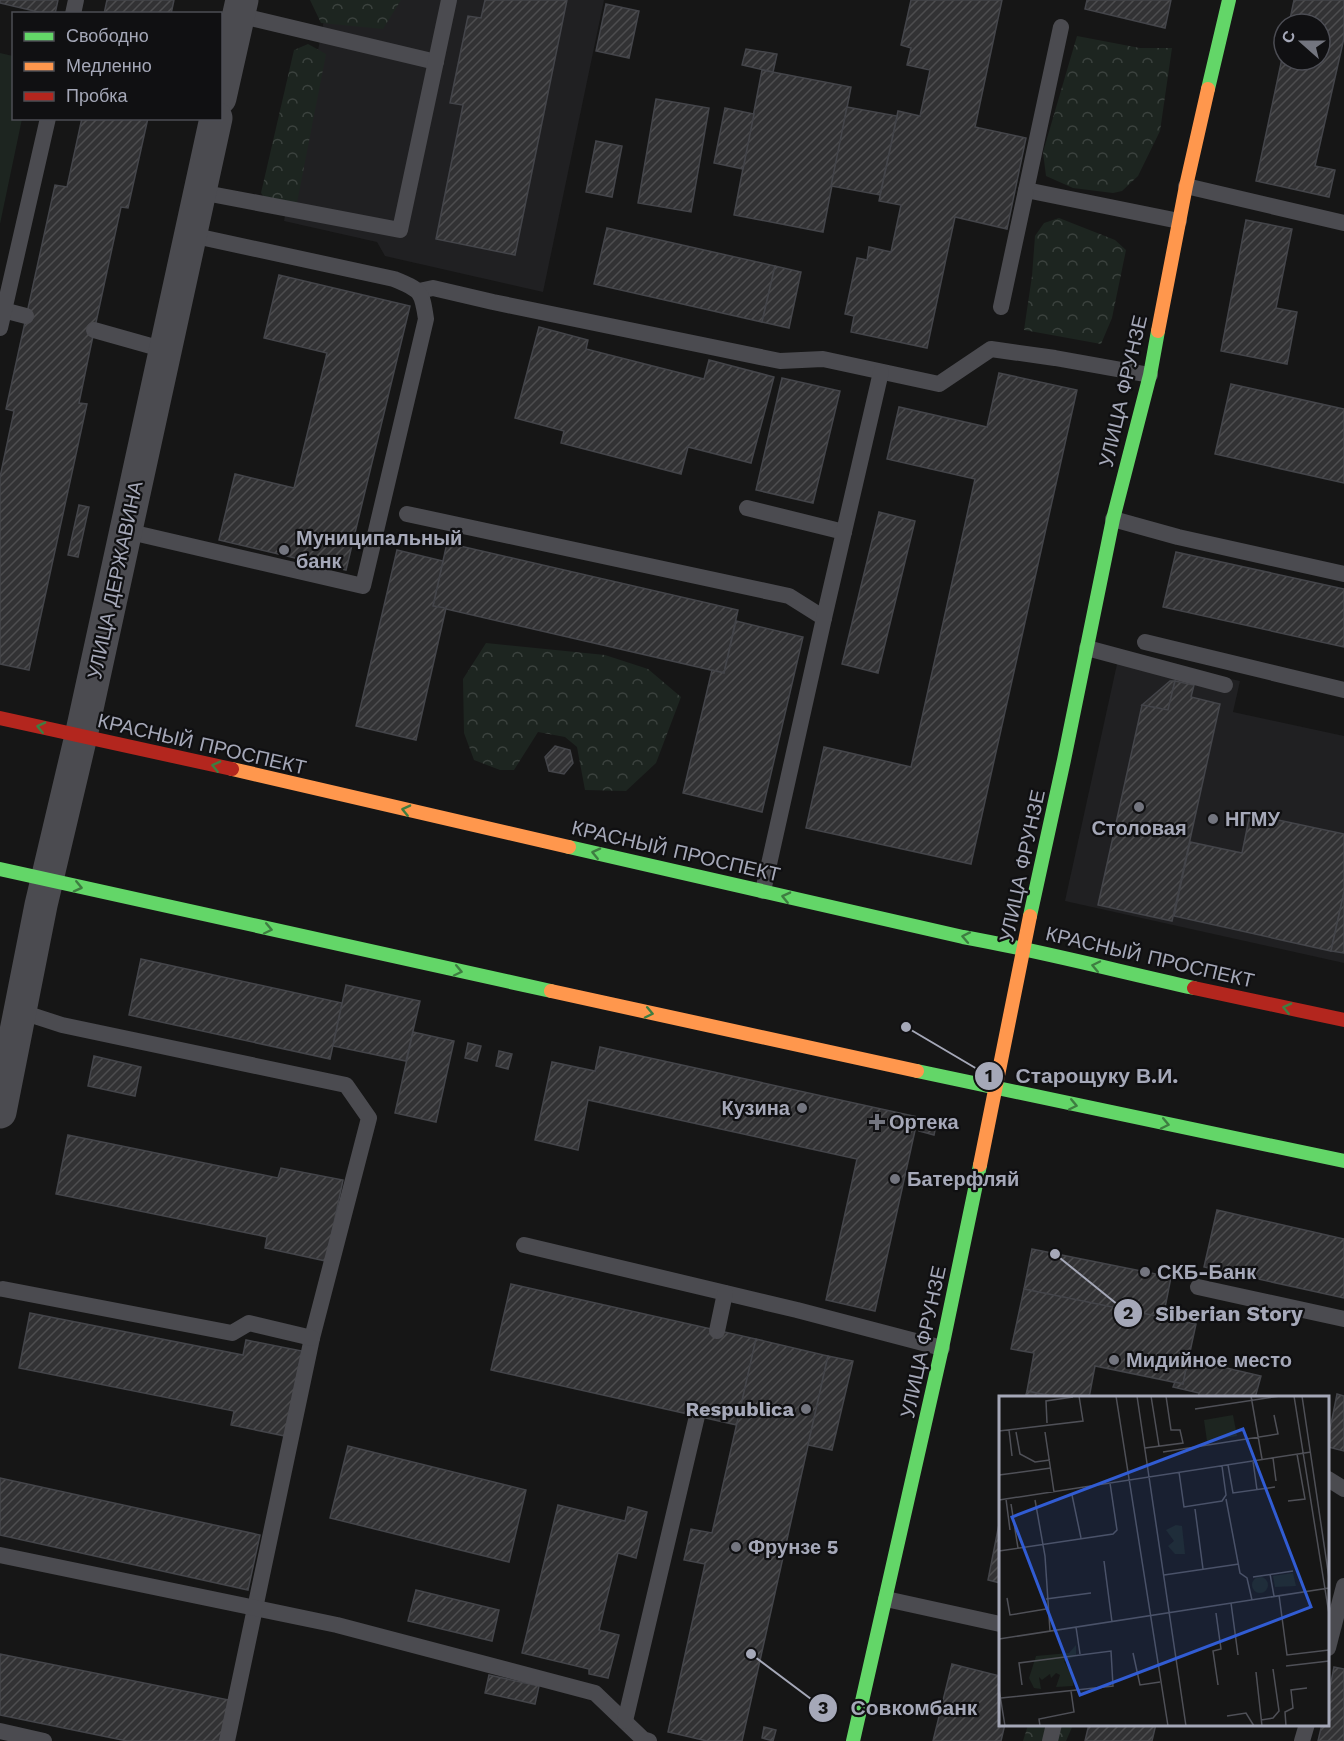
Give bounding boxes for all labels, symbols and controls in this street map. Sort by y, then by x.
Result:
legend [12,12,222,120]
north arrow [1272,12,1332,72]
text: Свободно [66,25,149,46]
text: С [1278,28,1300,46]
text: Медленно [66,55,152,76]
text: Пробка [66,85,129,106]
street label: УЛИЦА ФРУНЗЕ [1094,313,1152,469]
street label: УЛИЦА ДЕРЖАВИНА [82,478,148,681]
place label: Муниципальный банк [296,526,462,573]
marker: Муниципальный банк [277,543,291,557]
street label: КРАСНЫЙ ПРОСПЕКТ [95,708,309,780]
one-way arrow [36,722,46,735]
one-way arrow [211,760,221,773]
street label: УЛИЦА ФРУНЗЕ [994,788,1050,944]
marker: Столовая [1132,800,1146,814]
one-way arrow [401,804,411,817]
place label: НГМУ [1225,807,1280,831]
marker: НГМУ [1206,812,1220,826]
street label: КРАСНЫЙ ПРОСПЕКТ [569,815,783,887]
place label: Столовая [1091,816,1187,840]
one-way arrow [591,847,601,860]
one-way arrow [72,879,82,892]
one-way arrow [781,891,791,904]
one-way arrow [263,921,273,934]
street label: КРАСНЫЙ ПРОСПЕКТ [1043,921,1257,993]
one-way arrow [961,931,971,944]
one-way arrow [1092,960,1102,973]
one-way arrow [453,963,463,976]
one-way arrow [1282,1002,1292,1015]
one-way arrow [644,1005,654,1018]
callout: Старощуку В.И. [974,1056,1191,1095]
text: Старощуку В.И. [1016,1063,1178,1088]
text: 1 [985,1065,993,1086]
place label: Кузина [721,1096,791,1120]
one-way arrow [1067,1097,1077,1110]
marker: Кузина [795,1101,809,1115]
place label: Ортека [889,1110,959,1134]
marker: Ортека [870,1115,884,1129]
one-way arrow [1160,1117,1170,1130]
place label: Батерфляй [907,1167,1019,1191]
marker: Батерфляй [888,1172,902,1186]
place label: СКБ-Банк [1157,1260,1257,1284]
street label: УЛИЦА ФРУНЗЕ [895,1264,951,1420]
marker: СКБ-Банк [1138,1265,1152,1279]
callout: Siberian Story [1113,1294,1315,1333]
text: Siberian Story [1155,1301,1303,1326]
text: 2 [1123,1302,1133,1323]
place label: Мидийное место [1126,1348,1292,1372]
marker: Мидийное место [1107,1353,1121,1367]
inset map [999,1396,1329,1726]
place label: Respublica [685,1397,794,1421]
marker: Respublica [799,1402,813,1416]
place label: Фрунзе 5 [748,1535,838,1559]
marker: Фрунзе 5 [729,1540,743,1554]
callout: Совкомбанк [808,1688,989,1727]
text: Совкомбанк [851,1695,978,1720]
text: 3 [818,1697,828,1718]

